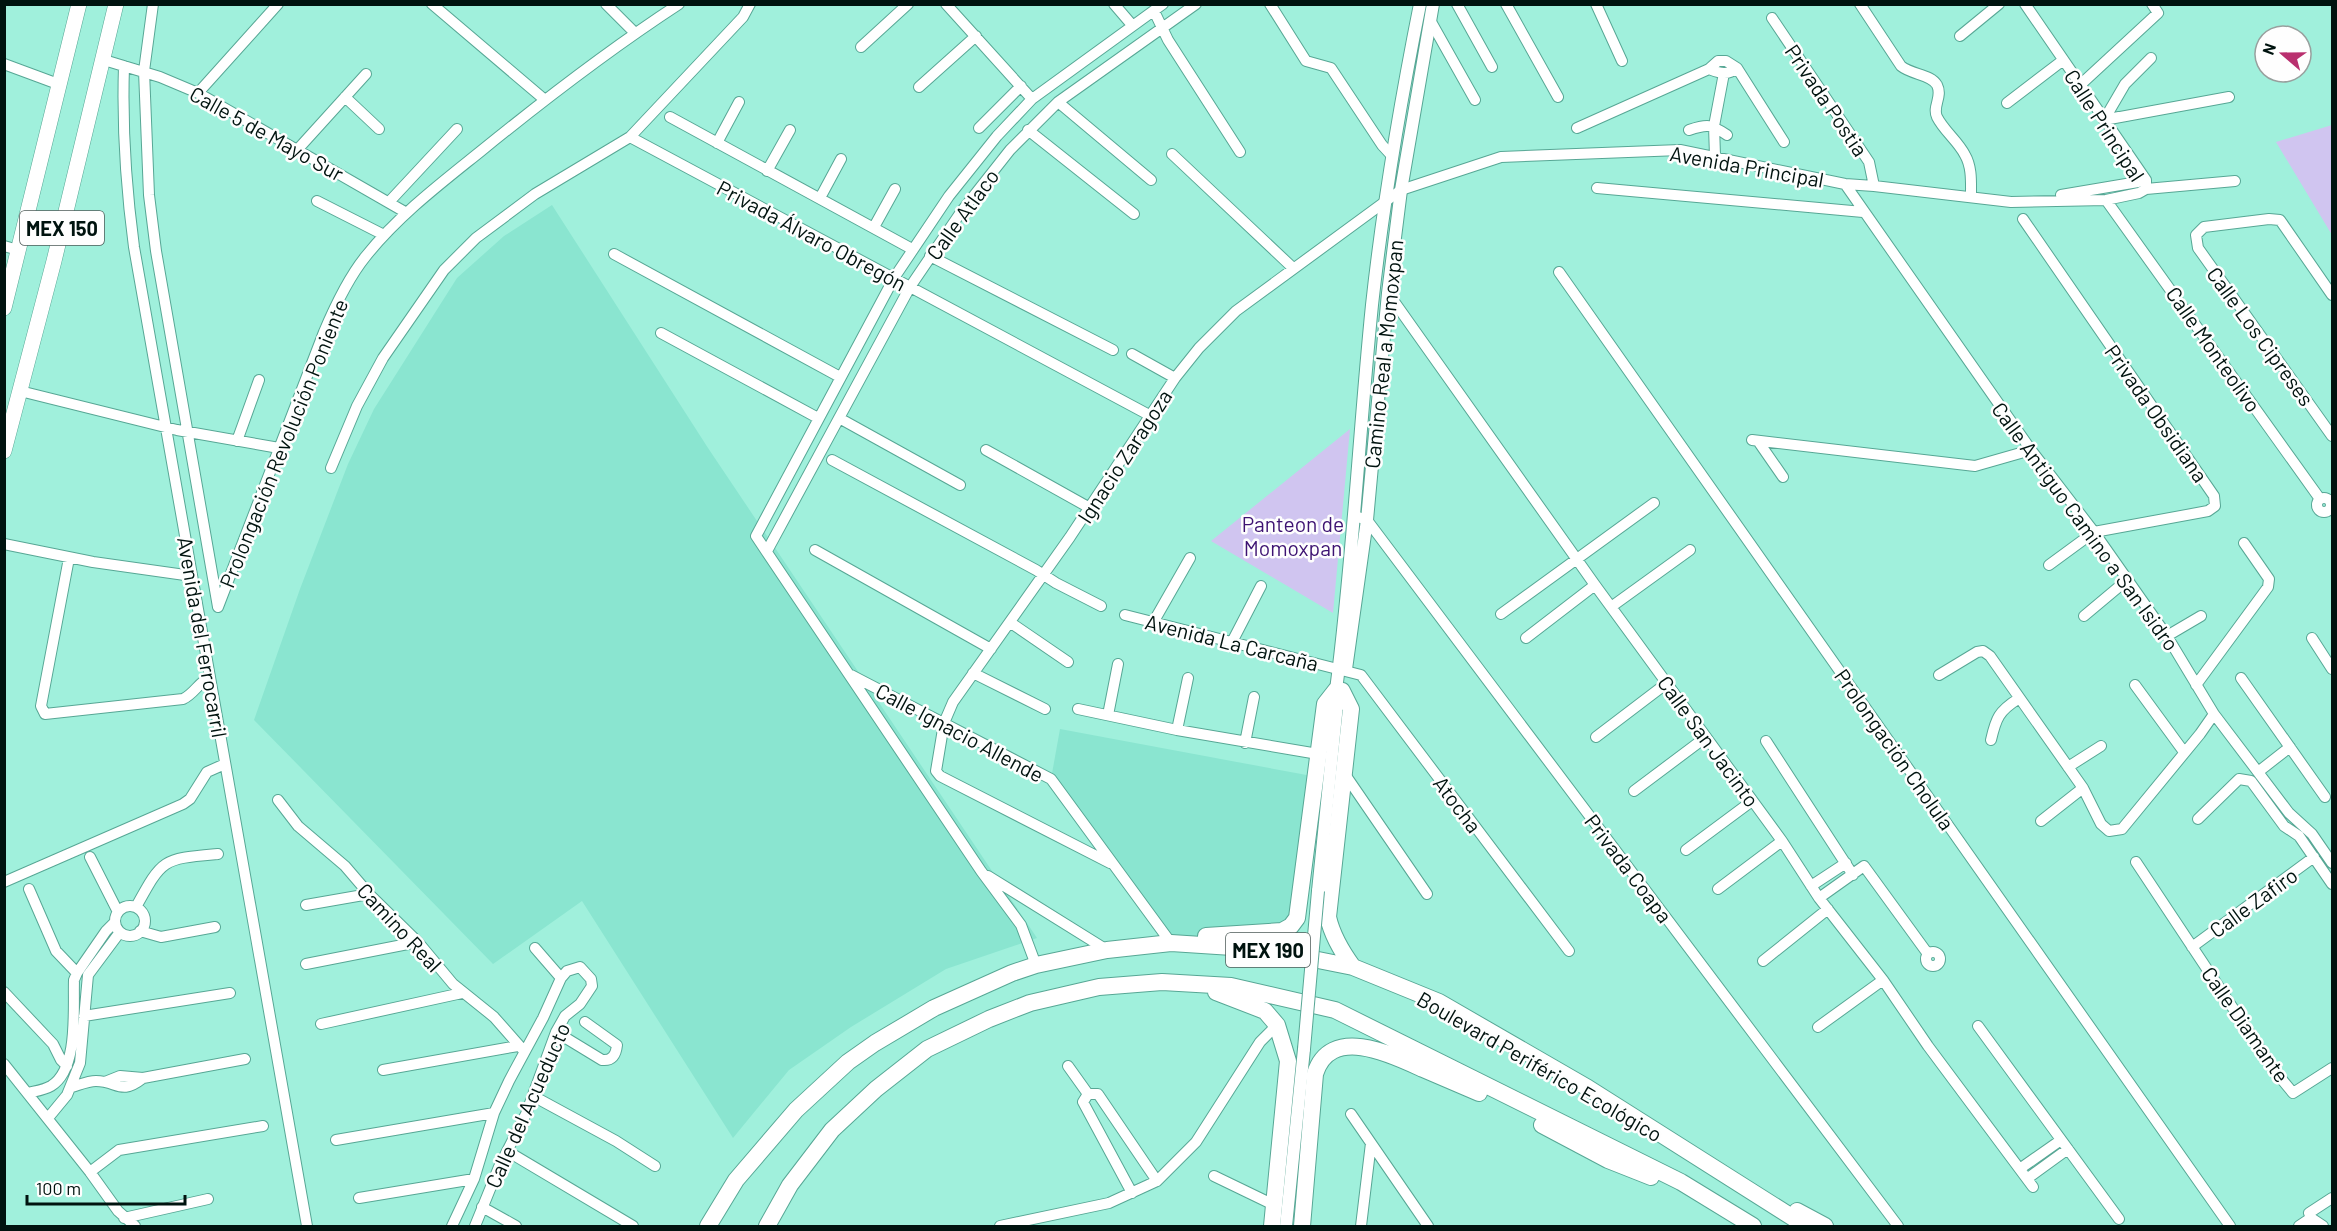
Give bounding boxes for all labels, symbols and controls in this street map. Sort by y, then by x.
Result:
north arrow [2253,24,2313,84]
street label: Privada Postia [1780,39,1874,161]
text: N [2258,40,2279,57]
street label: Calle Principal [2060,64,2150,186]
street label: Calle 5 de Mayo Sur [186,80,349,186]
street label: Avenida Principal [1668,140,1826,192]
street label: Calle Atlaco [921,164,1003,264]
street label: Privada Álvaro Obregón [713,175,911,295]
road number: MEX 150 [20,211,104,245]
street label: Camino Real a Momoxpan [1359,238,1407,470]
street label: Calle Los Cipreses [2202,262,2320,410]
street label: Calle Monteolivo [2161,281,2267,417]
street label: Prolongación Revolución Poniente [214,295,352,591]
street label: Privada Obsidiana [2100,340,2214,486]
street label: Ignacio Zaragoza [1072,385,1176,527]
street label: Calle Antiguo Camino a San Isidro [1987,397,2185,655]
park label: Panteon de Momoxpan [1242,511,1344,560]
street label: Avenida del Ferrocarril [173,534,233,740]
street label: Avenida La Carcaña [1143,608,1321,676]
street label: Prolongación Cholula [1830,664,1960,834]
street label: Calle San Jacinto [1653,671,1765,811]
street label: Calle Ignacio Allende [872,677,1048,787]
street label: Atocha [1429,771,1487,837]
street label: Privada Coapa [1580,809,1678,927]
street label: Calle Zafiro [2204,862,2302,942]
street label: Camino Real [353,877,447,977]
road number: MEX 190 [1226,933,1310,967]
street label: Calle Diamante [2197,961,2295,1087]
street label: Boulevard Periférico Ecológico [1413,985,1667,1147]
street label: Calle del Acueducto [479,1018,575,1192]
scale bar [27,1168,184,1206]
text: 100 m [36,1177,81,1199]

